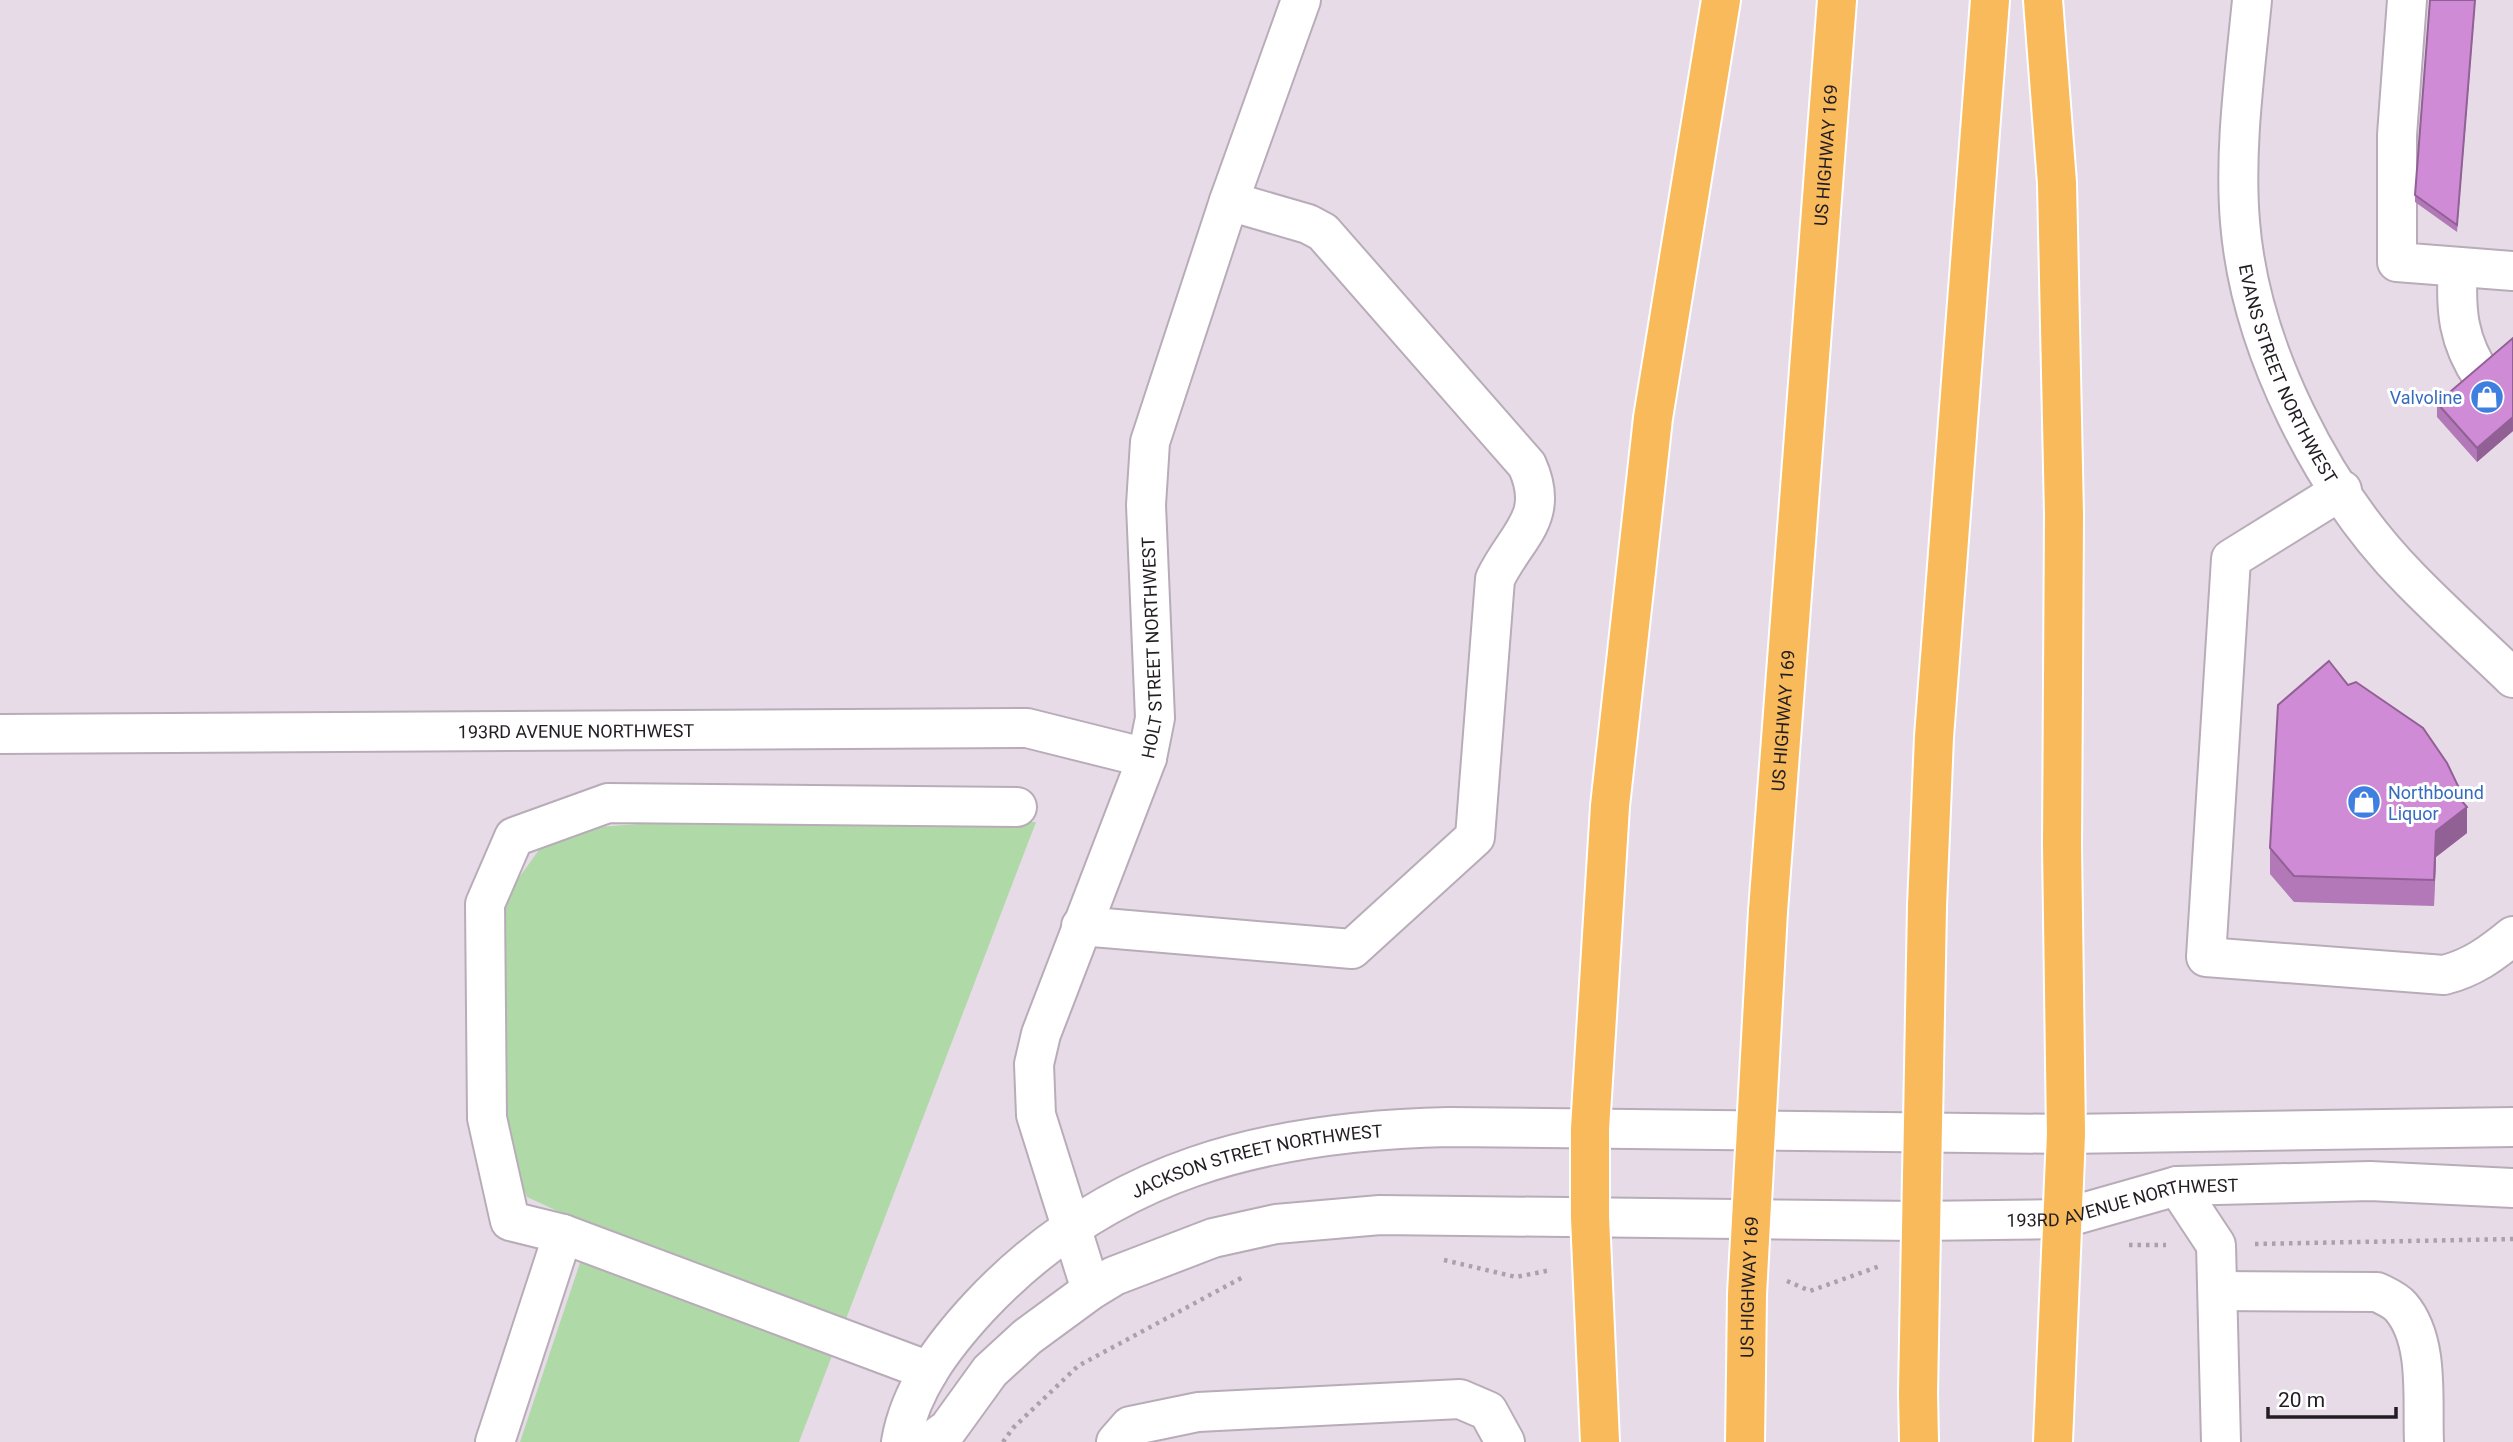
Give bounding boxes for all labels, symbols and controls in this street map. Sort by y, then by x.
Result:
street label: US HIGHWAY 169 [1809,84,1841,227]
street label: EVANS STREET NORTHWEST [2235,262,2342,487]
shop icon: Valvoline [2468,378,2506,416]
place label: Valvoline [2390,387,2462,408]
street label: HOLT STREET NORTHWEST [1137,536,1166,760]
street label: US HIGHWAY 169 [1767,649,1798,792]
street label: 193RD AVENUE NORTHWEST [458,719,695,742]
place label: Northbound Liquor [2388,782,2484,824]
shop icon: Northbound Liquor [2345,783,2383,821]
street label: JACKSON STREET NORTHWEST [1127,1120,1383,1202]
street label: 193RD AVENUE NORTHWEST [2006,1174,2239,1230]
street label: US HIGHWAY 169 [1736,1216,1762,1358]
scale bar [2268,1376,2396,1420]
text: 20 m [2278,1388,2325,1412]

